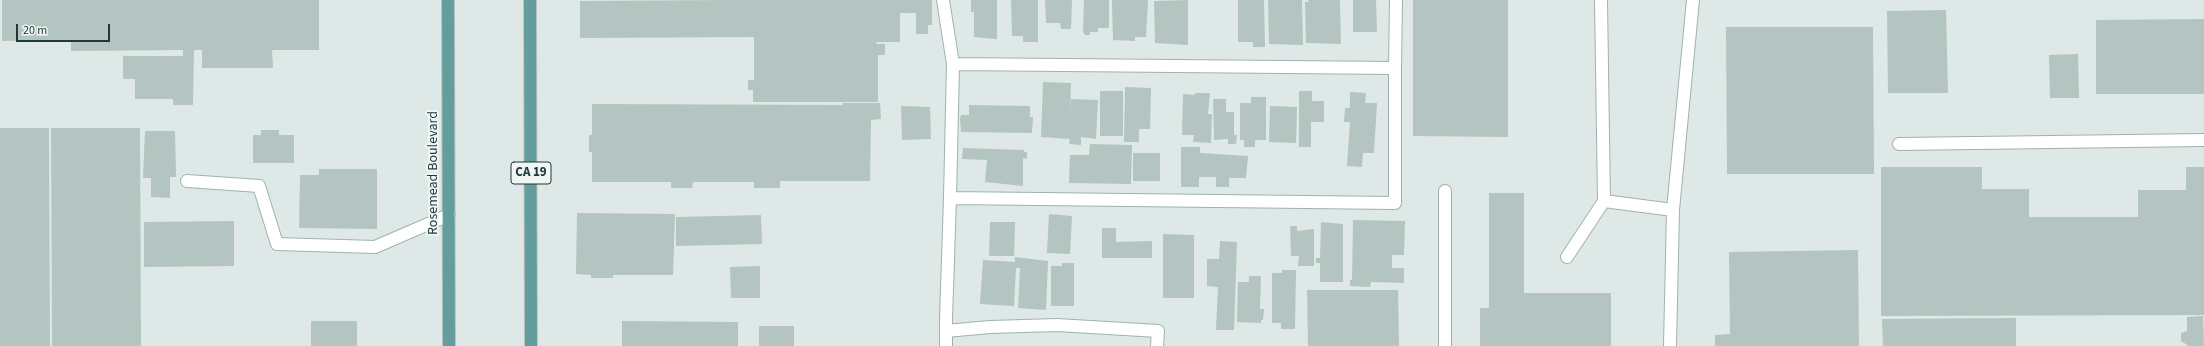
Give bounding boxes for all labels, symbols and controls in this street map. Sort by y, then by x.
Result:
scale bar [18,16,112,42]
text: 20 m [23,22,47,39]
street label: Rosemead Boulevard [426,111,442,235]
road number: CA 19 [511,162,551,184]

